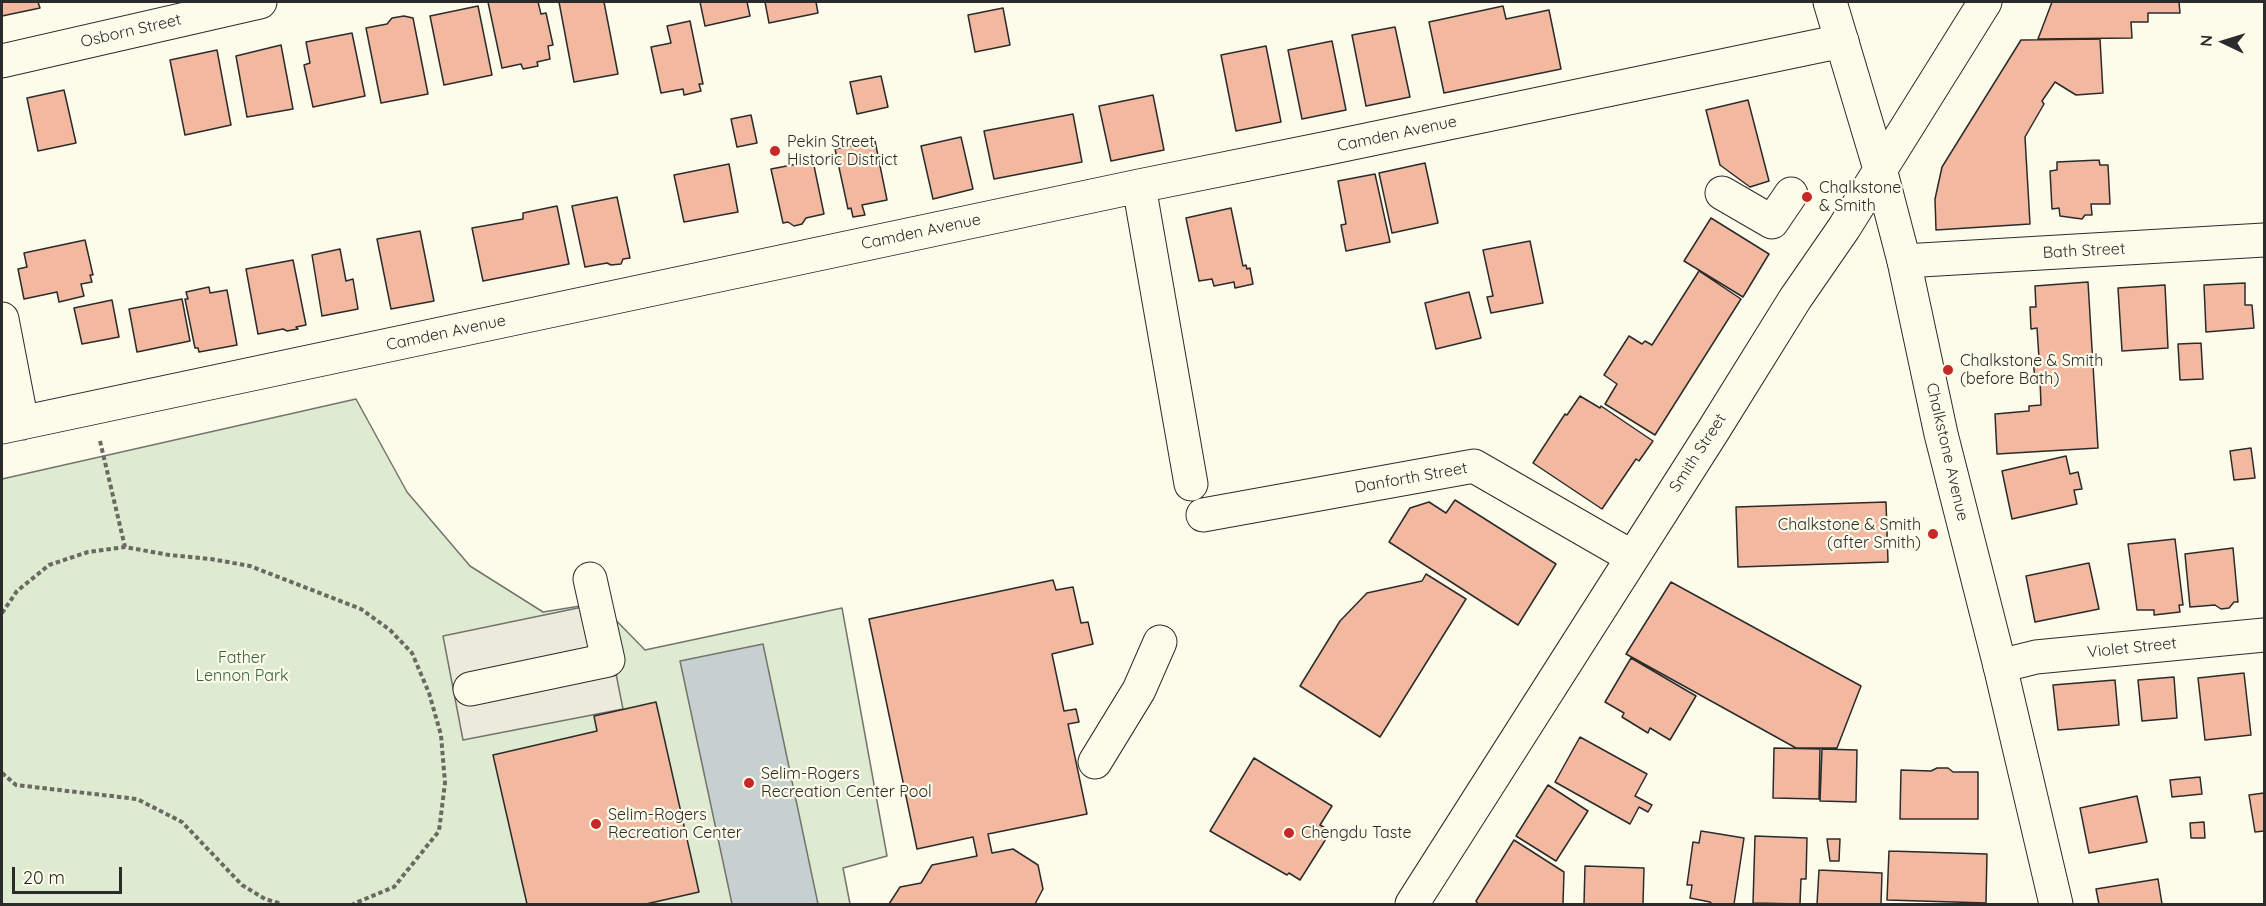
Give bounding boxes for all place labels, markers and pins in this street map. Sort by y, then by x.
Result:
place label: Pekin Street Historic District [787,132,898,170]
marker: Pekin Street Historic District [768,144,782,158]
place label: Chalkstone & Smith [1819,178,1901,216]
marker: Chalkstone & Smith [1800,190,1814,204]
place label: Chalkstone & Smith (before Bath) [1960,351,2103,389]
marker: Chalkstone & Smith (before Bath) [1941,363,1955,377]
place label: Chalkstone & Smith (after Smith) [1778,515,1921,553]
marker: Chalkstone & Smith (after Smith) [1926,527,1940,541]
place label: Selim-Rogers Recreation Center Pool [761,764,932,802]
marker: Selim-Rogers Recreation Center Pool [742,776,756,790]
place label: Selim-Rogers Recreation Center [608,805,742,843]
marker: Selim-Rogers Recreation Center [589,817,603,831]
place label: Chengdu Taste [1301,823,1412,843]
marker: Chengdu Taste [1282,826,1296,840]

